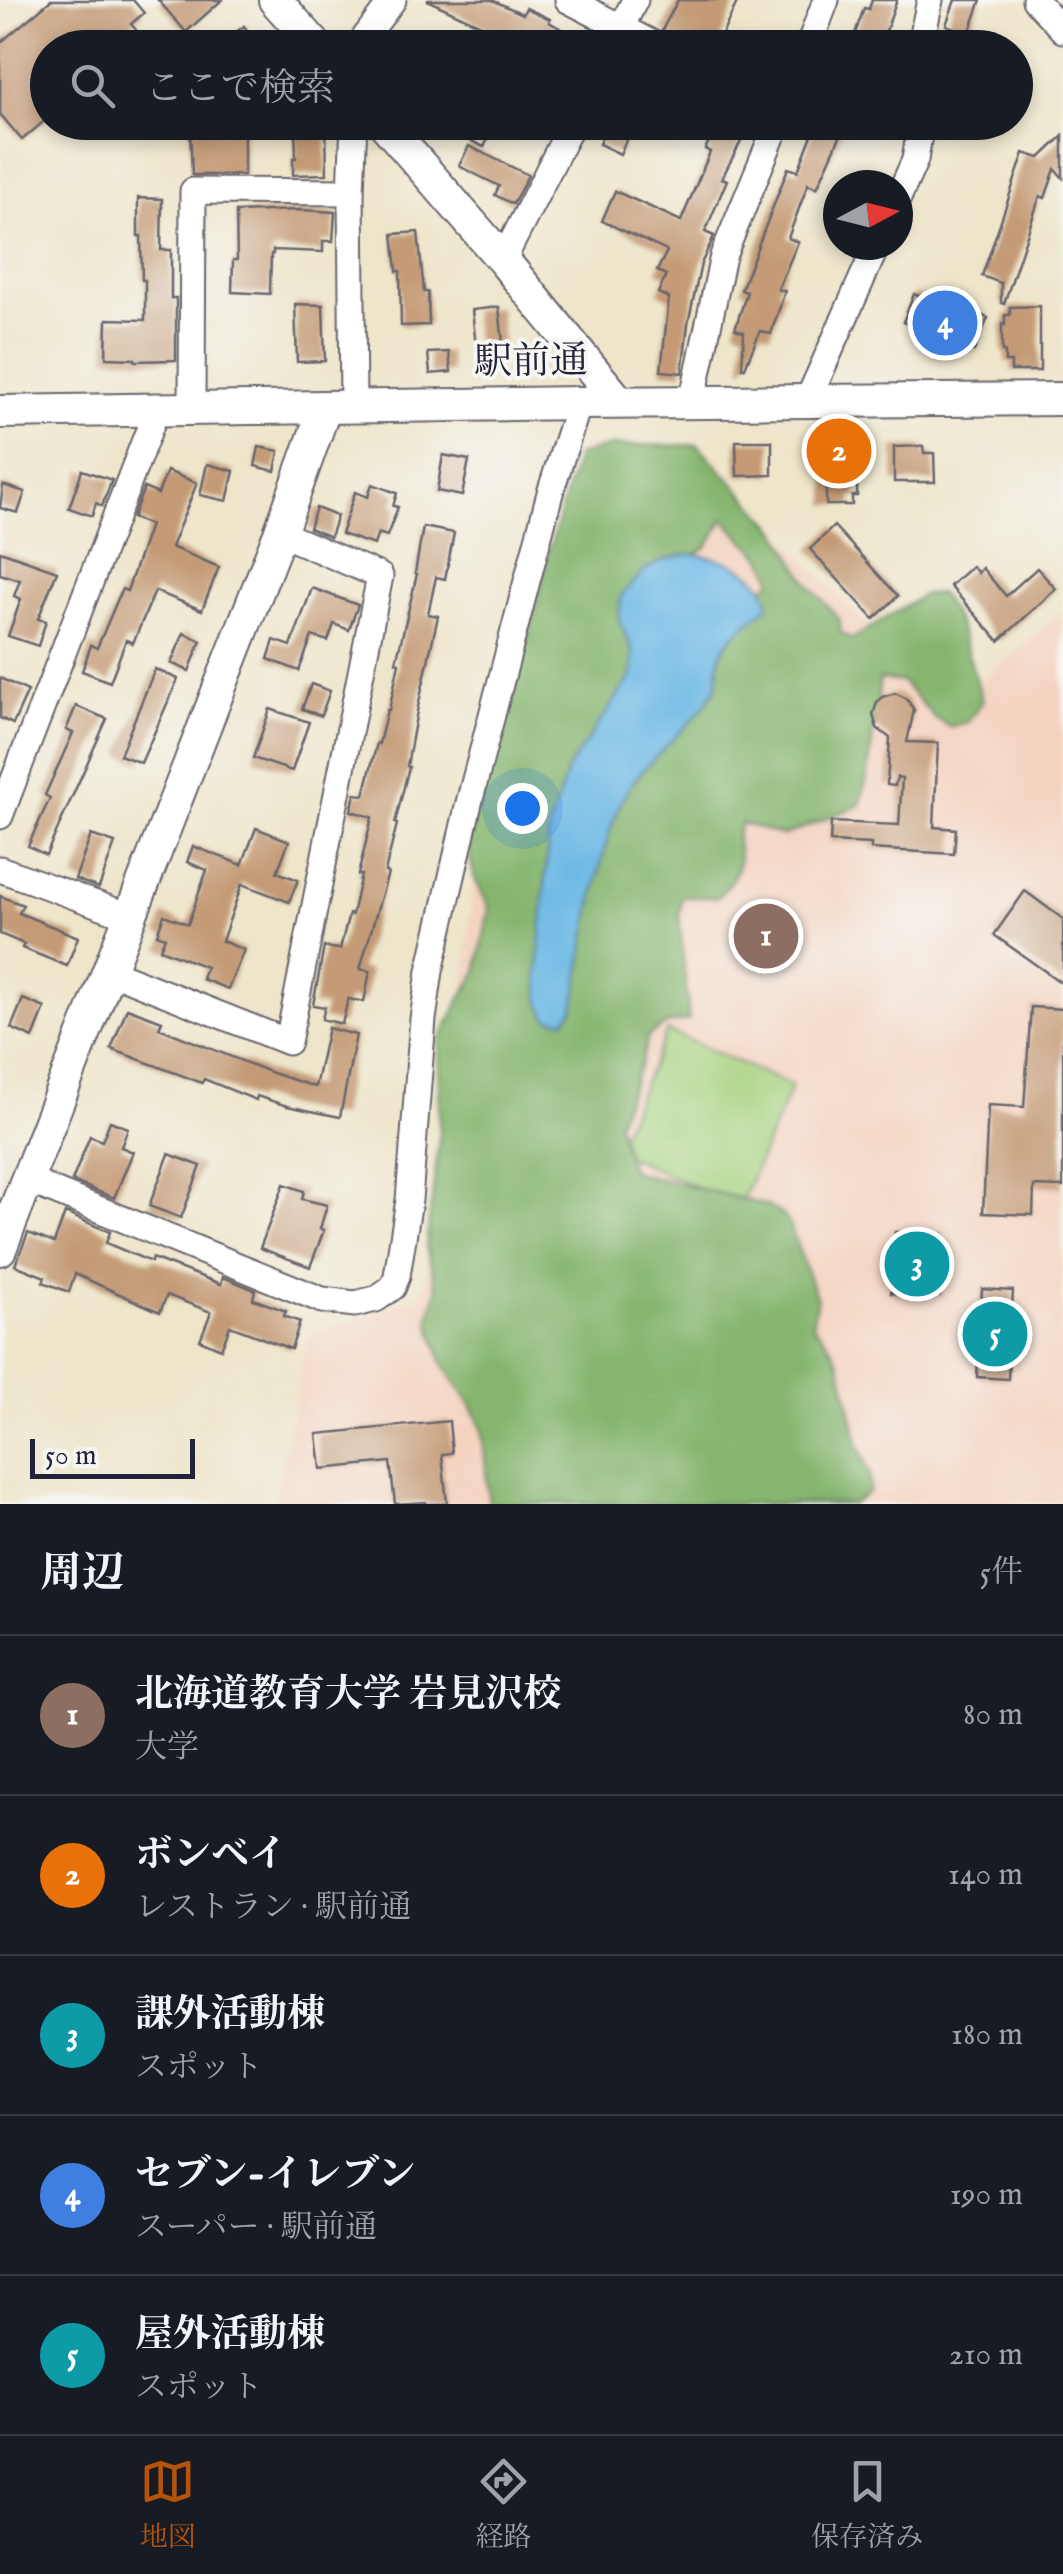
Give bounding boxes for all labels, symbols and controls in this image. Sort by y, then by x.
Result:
search box [30,30,1033,140]
icon: search [65,58,120,113]
text: ここで検索 [145,66,335,114]
north arrow [823,170,913,260]
pin: 4 [912,286,978,360]
street label: 駅前通 [474,338,588,388]
pin: 2 [806,414,872,488]
your location [497,783,548,834]
pin: 1 [734,898,798,974]
pin: 3 [884,1226,950,1302]
pin: 5 [962,1296,1028,1372]
scale bar [30,1434,195,1478]
text: 50 m [45,1439,97,1474]
text: 周辺 [40,1548,124,1601]
text: 5件 [979,1553,1023,1594]
text: 北海道教育大学 岩見沢校 [135,1672,561,1720]
text: 1 [67,1695,78,1736]
text: 80 m [963,1695,1023,1736]
text: 大学 [135,1728,199,1769]
text: ボンベイ [135,1832,287,1880]
text: 2 [65,1855,80,1896]
text: 140 m [948,1855,1023,1896]
text: レストラン · 駅前通 [135,1888,411,1929]
text: 課外活動棟 [135,1992,325,2040]
text: 3 [67,2015,78,2056]
text: 180 m [951,2015,1023,2056]
text: スポット [135,2048,263,2089]
text: セブン-イレブン [135,2152,416,2200]
text: 4 [65,2175,80,2216]
text: 190 m [950,2175,1023,2216]
text: スーパー · 駅前通 [135,2208,377,2249]
text: 屋外活動棟 [135,2312,325,2360]
text: 5 [67,2335,78,2376]
text: 210 m [949,2335,1023,2376]
text: スポット [135,2368,263,2409]
tab: 地図 [140,2454,196,2556]
tab: 経路 [475,2454,531,2556]
tab: 保存済み [811,2454,923,2556]

